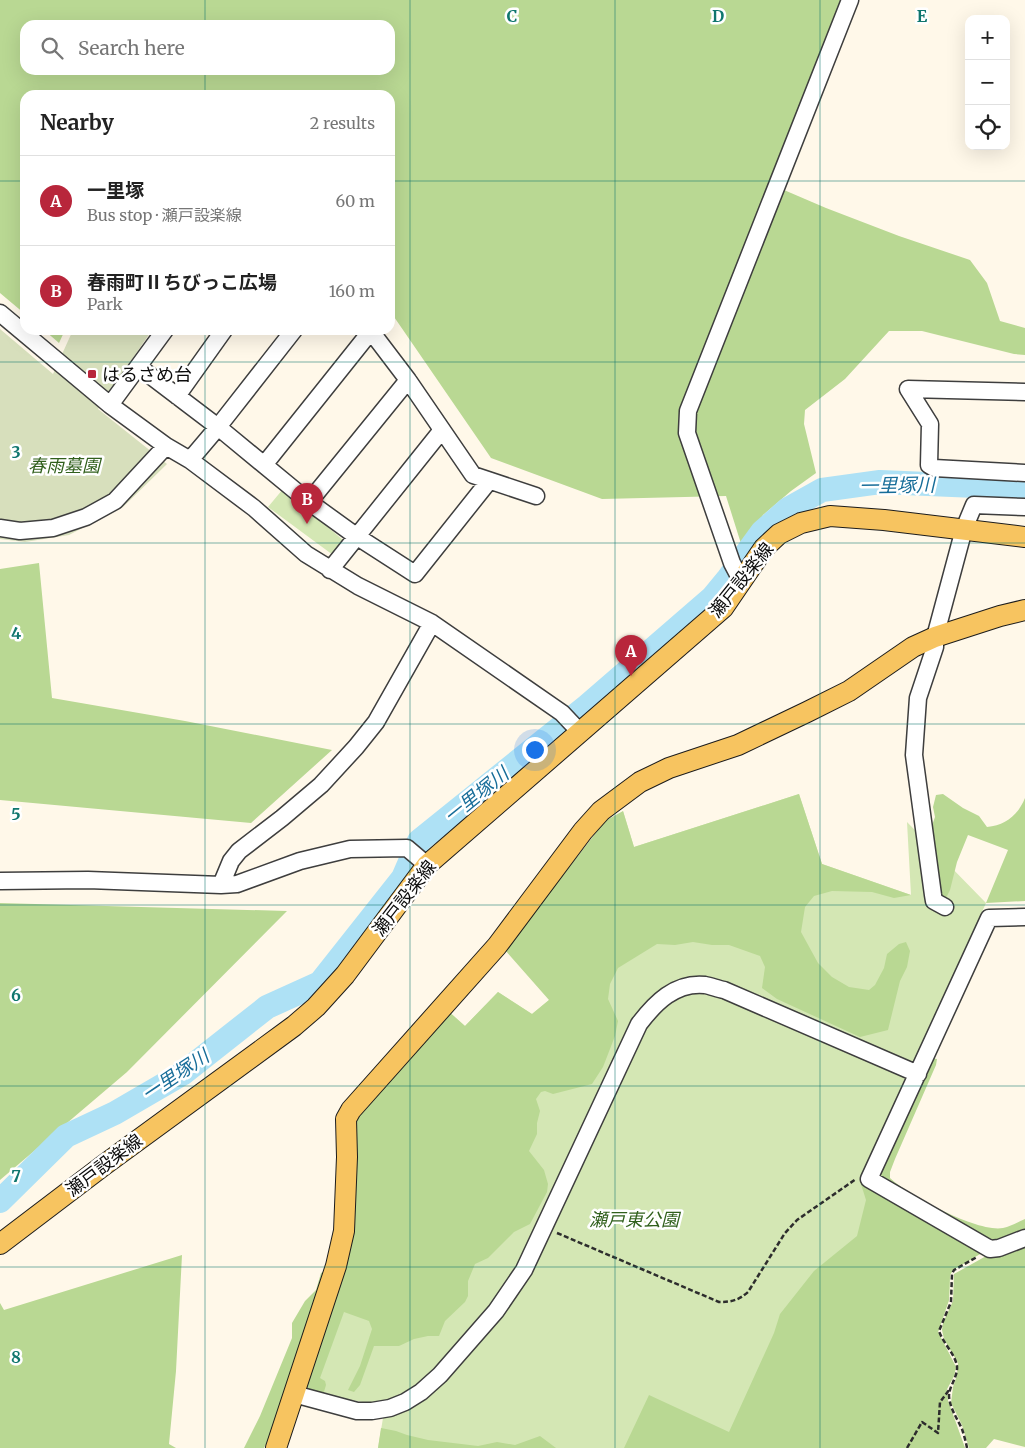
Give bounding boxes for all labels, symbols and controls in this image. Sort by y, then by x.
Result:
text: C [507,6,517,26]
text: D [712,6,724,26]
text: E [917,6,928,26]
map controls [965,15,1010,150]
button: + [965,15,1010,60]
search box [20,20,395,75]
icon: search [38,34,66,62]
text: Search here [78,36,185,60]
button: − [965,60,1010,105]
button: locate [965,105,1010,150]
text: Nearby [40,109,114,136]
text: 2 results [310,113,375,133]
text: 一里塚 [87,178,144,202]
text: A [50,191,62,211]
text: 60 m [335,191,375,211]
text: Bus stop · 瀬戸設楽線 [87,205,242,225]
text: 春雨町Ⅱちびっこ広場 [87,270,277,294]
text: B [50,281,62,301]
text: 160 m [329,281,375,301]
text: Park [87,294,123,314]
place label: はるさめ台 [102,363,192,386]
marker: はるさめ台 [86,368,98,380]
text: 3 [11,442,21,462]
park label: 春雨墓園 [28,454,103,477]
water label: 一里塚川 [859,472,937,498]
pin: B [291,483,323,524]
street label: 瀬戸設楽線 [704,538,778,622]
text: 4 [11,623,21,643]
pin: A [615,635,647,676]
your location [522,737,548,763]
water label: 一里塚川 [439,761,515,828]
text: 5 [11,804,21,824]
street label: 瀬戸設楽線 [367,855,441,941]
text: 6 [11,985,21,1005]
water label: 一里塚川 [137,1043,215,1106]
street label: 瀬戸設楽線 [61,1129,147,1201]
text: 7 [11,1166,21,1186]
park label: 瀬戸東公園 [589,1208,682,1231]
text: 8 [11,1347,21,1367]

